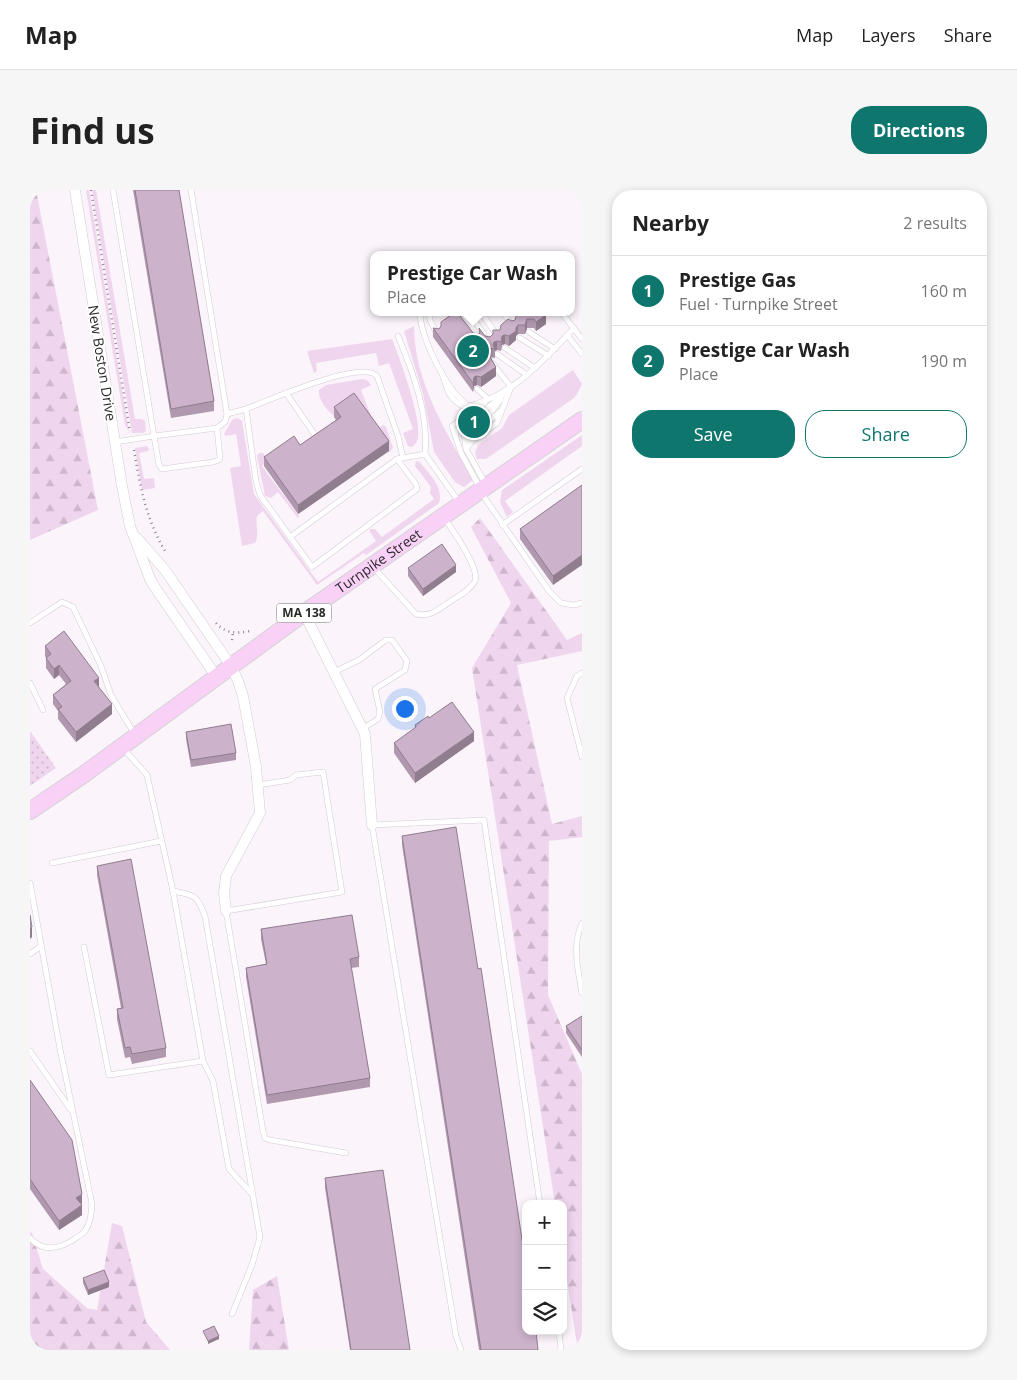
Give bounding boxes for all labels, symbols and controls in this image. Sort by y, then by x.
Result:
text: Map [25,18,77,51]
text: Map [796,23,833,47]
text: Layers [861,23,916,47]
text: Share [944,23,992,47]
button: Directions [851,106,987,154]
text: Find us [30,107,155,154]
text: Nearby [632,209,709,237]
text: 2 results [903,212,967,234]
popup [370,251,575,316]
text: Prestige Car Wash [387,260,558,286]
text: Prestige Gas [679,267,796,293]
text: 1 [643,280,653,302]
text: 160 m [921,280,967,302]
text: Place [387,286,426,308]
text: Fuel · Turnpike Street [679,293,838,315]
street label: New Boston Drive [84,304,121,422]
pin: 2 [457,332,489,370]
text: Prestige Car Wash [679,337,850,363]
text: 2 [643,350,653,372]
text: 190 m [921,350,967,372]
text: Place [679,363,718,385]
pin: 1 [458,403,490,441]
button: Save [632,410,795,458]
button: Share [805,410,967,458]
street label: Turnpike Street [332,524,425,597]
road number: MA 138 [276,603,332,622]
your location [392,696,418,722]
map controls [522,1200,567,1335]
button: + [522,1200,567,1245]
button: − [522,1245,567,1290]
button: layers [522,1290,567,1335]

